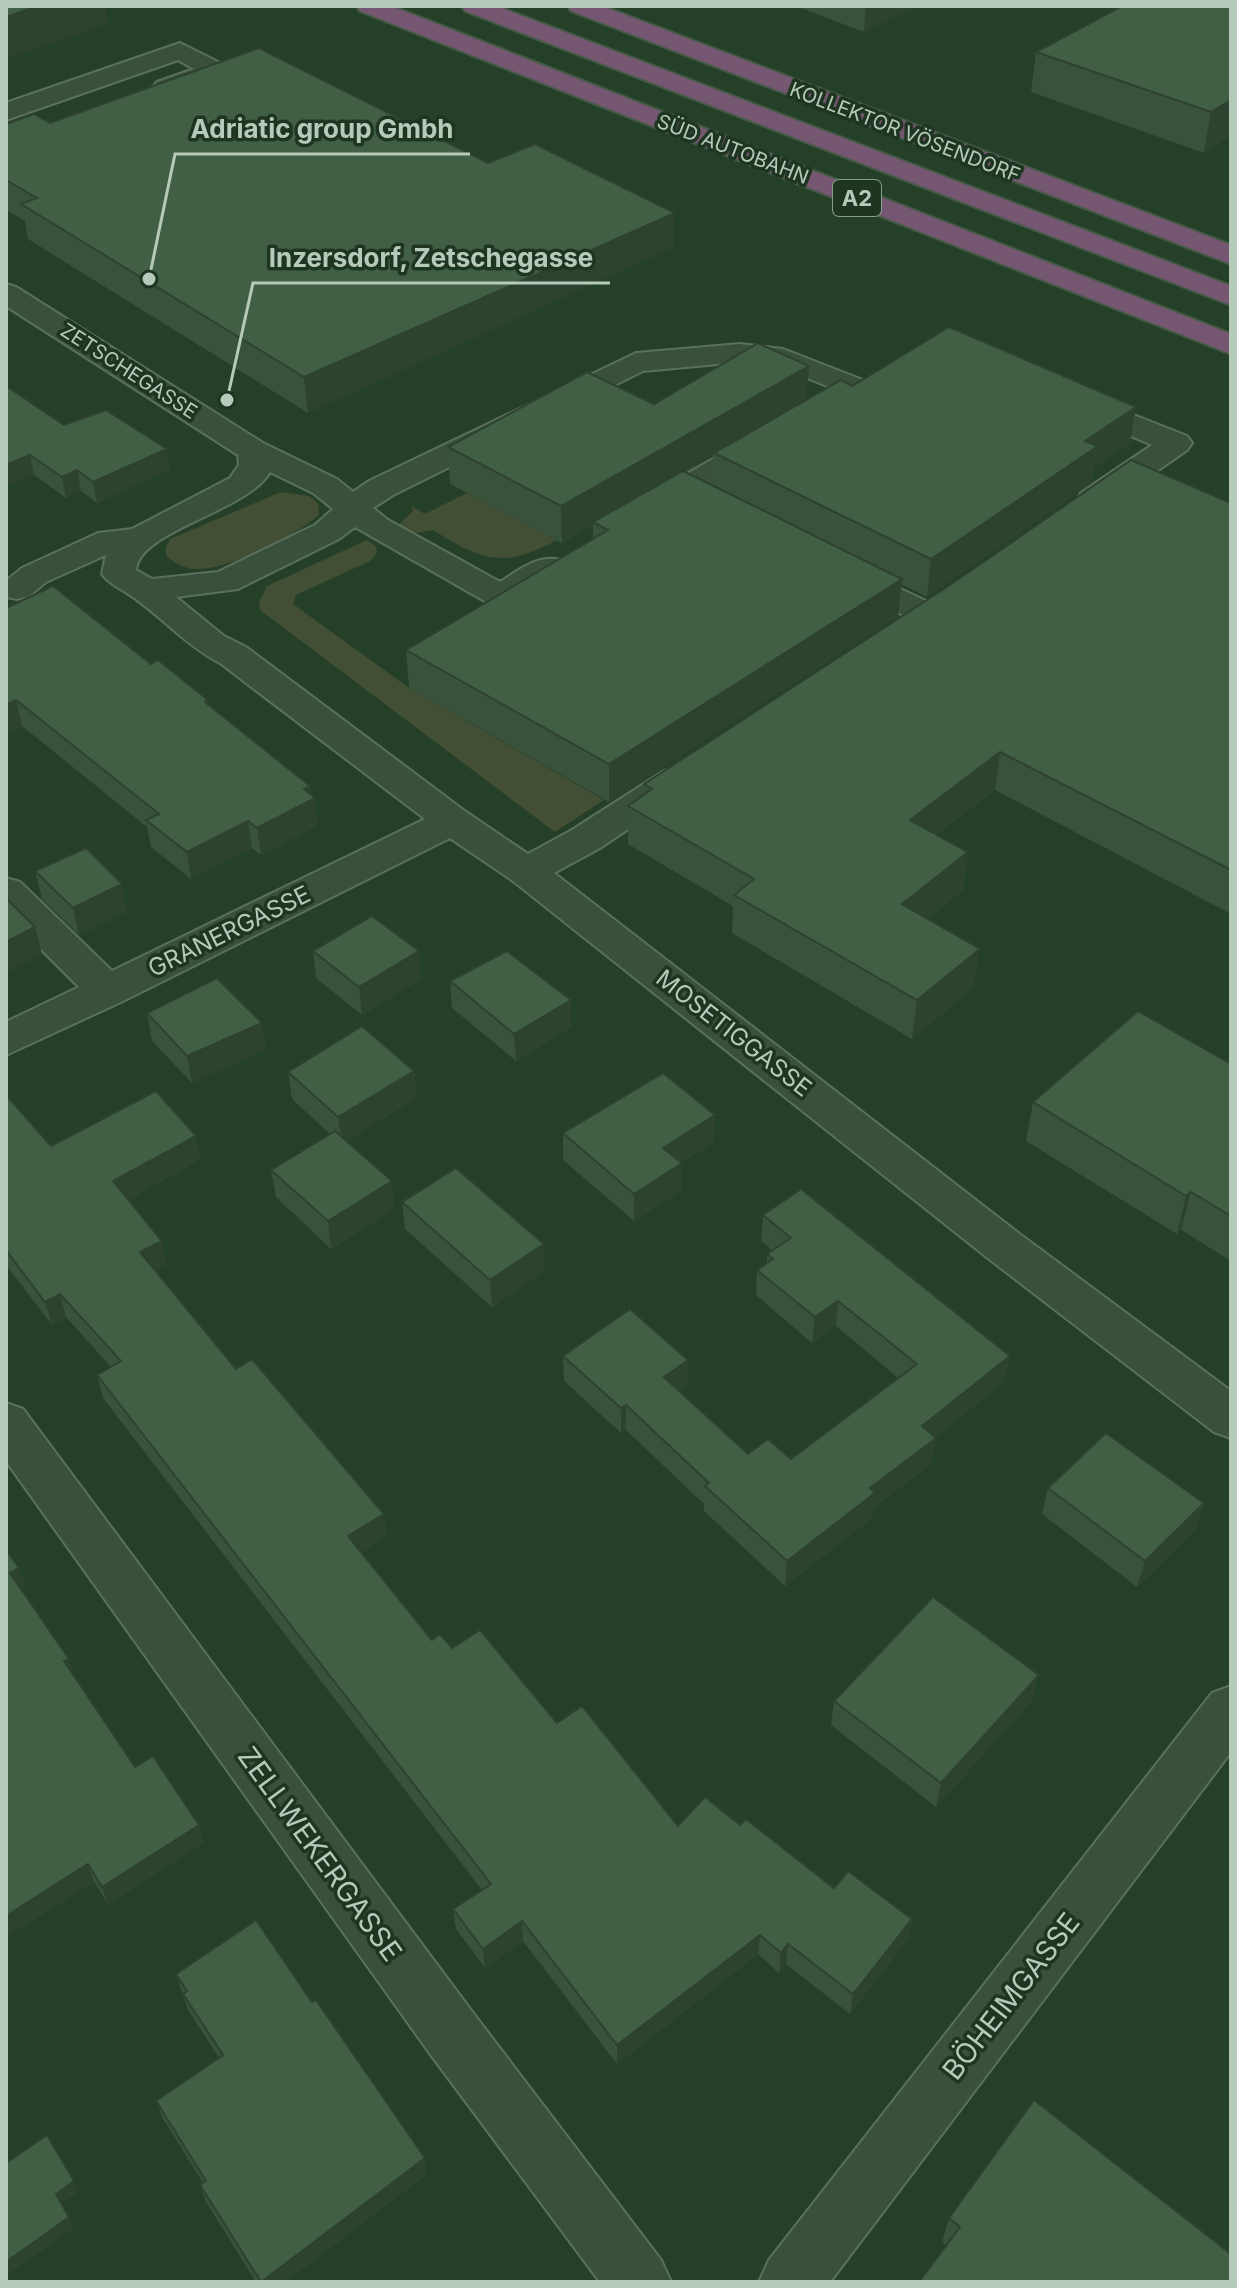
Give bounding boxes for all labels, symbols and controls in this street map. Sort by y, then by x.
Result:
street label: KOLLEKTOR VÖSENDORF [786,77,1024,187]
callout: Adriatic group Gmbh [175,104,470,154]
street label: SÜD AUTOBAHN [654,109,812,189]
text: Adriatic group Gmbh [190,113,454,144]
road number: A2 [833,180,881,216]
callout: Inzersdorf, Zetschegasse [253,233,610,283]
text: Inzersdorf, Zetschegasse [269,242,593,273]
street label: ZETSCHEGASSE [56,318,202,424]
street label: GRANERGASSE [143,879,315,983]
street label: MOSETIGGASSE [651,963,817,1103]
street label: ZELLWEKERGASSE [231,1740,409,1968]
street label: BÖHEIMGASSE [935,1906,1087,2086]

